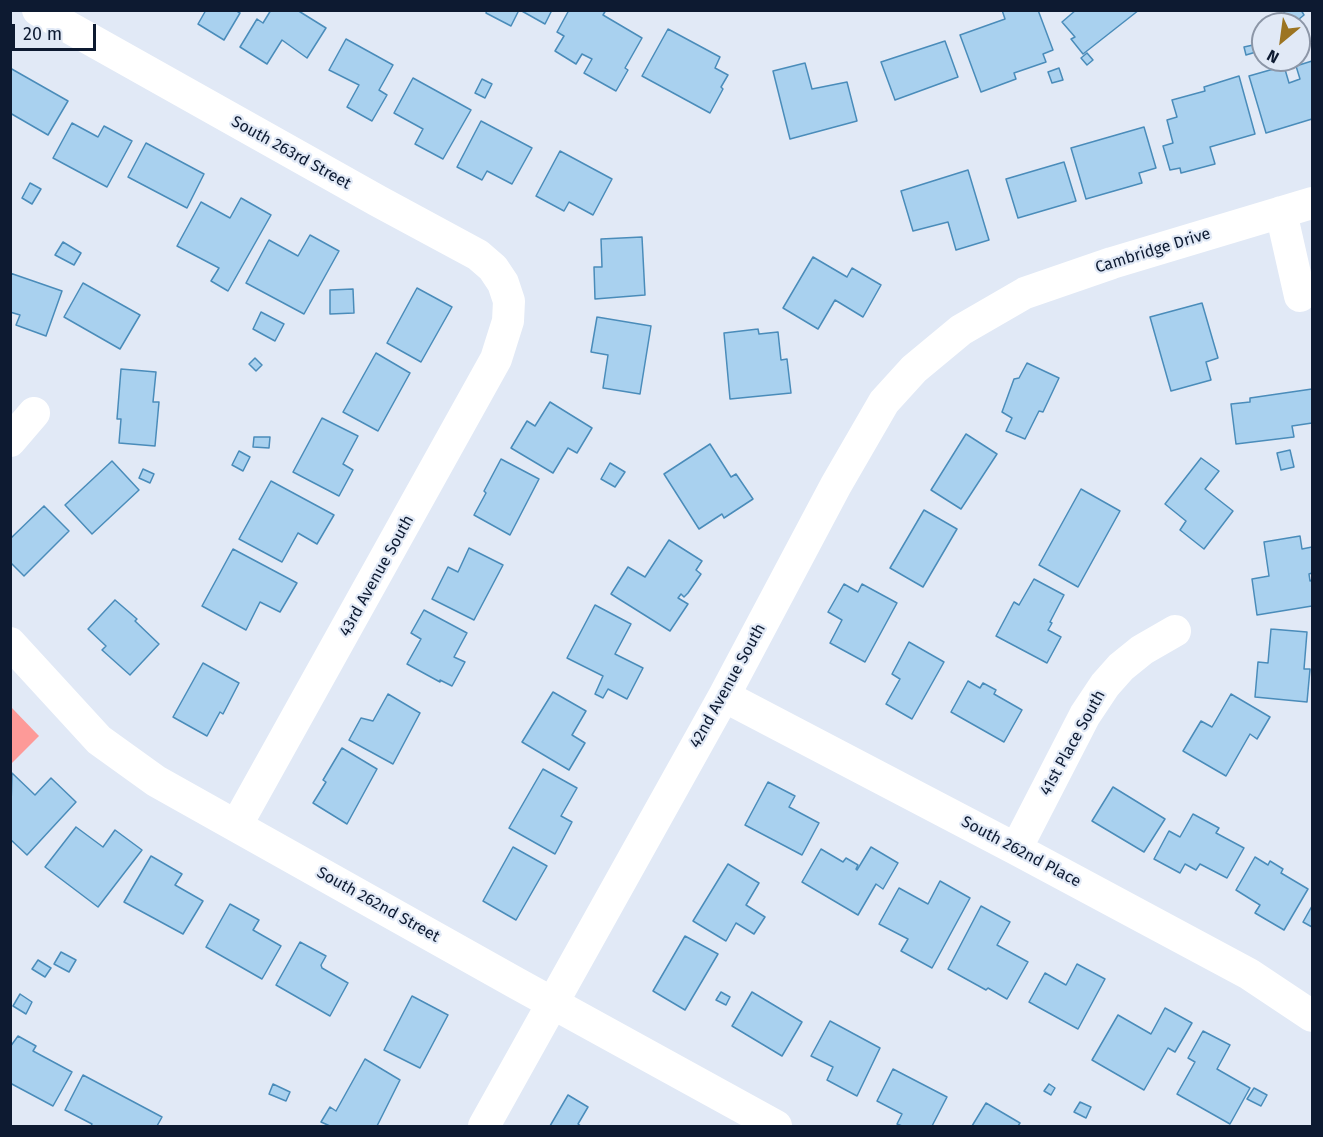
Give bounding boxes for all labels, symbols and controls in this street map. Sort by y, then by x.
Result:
scale bar [15,12,99,50]
north arrow [1251,12,1311,72]
text: 20 m [23,23,62,45]
text: N [1264,46,1282,67]
street label: South 263rd Street [228,112,354,194]
street label: Cambridge Drive [1093,224,1213,278]
street label: 43rd Avenue South [336,512,418,640]
street label: 42nd Avenue South [686,620,770,752]
street label: 41st Place South [1036,687,1110,799]
street label: South 262nd Place [958,812,1084,892]
street label: South 262nd Street [313,863,443,947]

